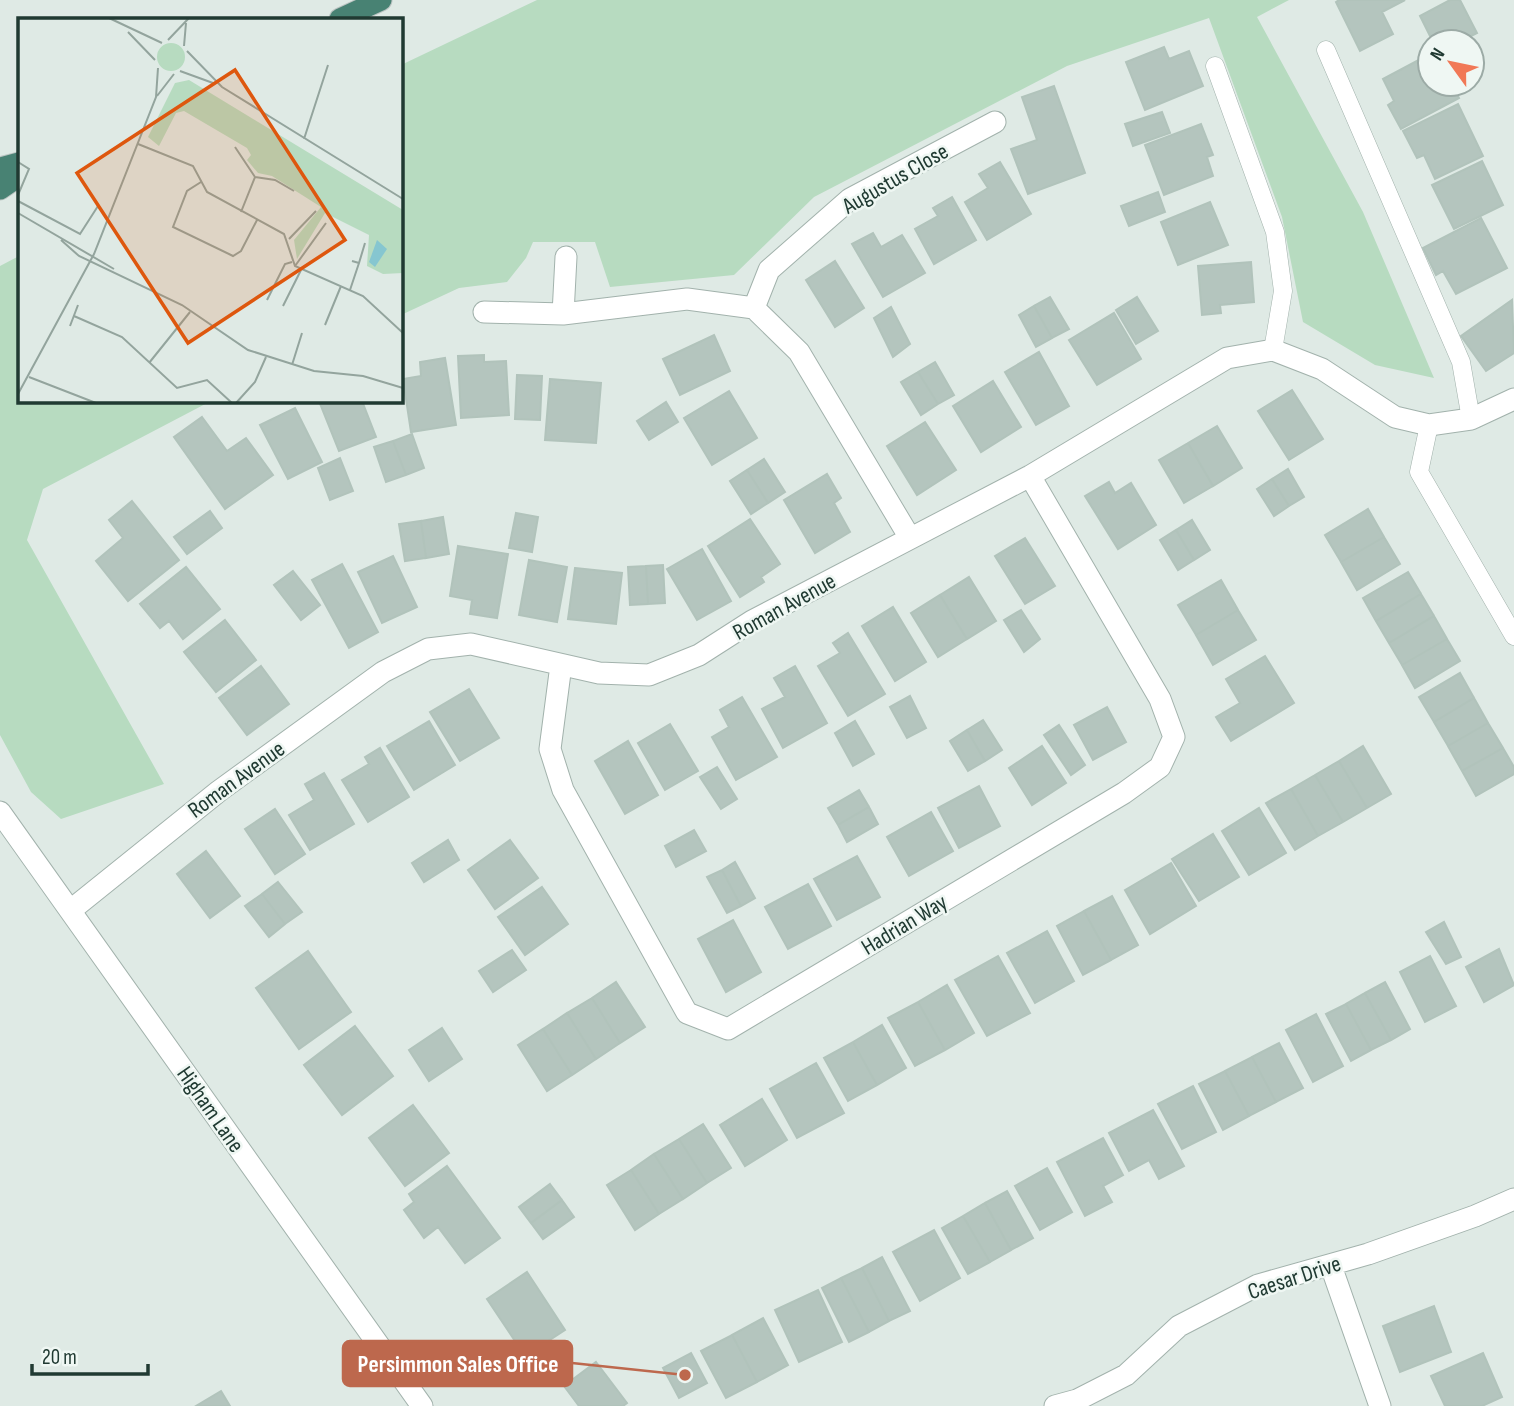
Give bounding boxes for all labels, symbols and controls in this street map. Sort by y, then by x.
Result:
inset map [18,18,402,402]
north arrow [1416,28,1486,98]
text: N [1426,44,1450,65]
street label: Augustus Close [837,137,953,221]
street label: Roman Avenue [728,567,841,647]
street label: Roman Avenue [183,735,291,824]
street label: Hadrian Way [856,888,953,961]
street label: Higham Lane [170,1061,250,1158]
street label: Caesar Drive [1244,1250,1344,1306]
scale bar [32,1332,147,1376]
callout: Persimmon Sales Office [343,1341,572,1386]
text: 20 m [42,1345,77,1370]
text: Persimmon Sales Office [358,1350,558,1379]

